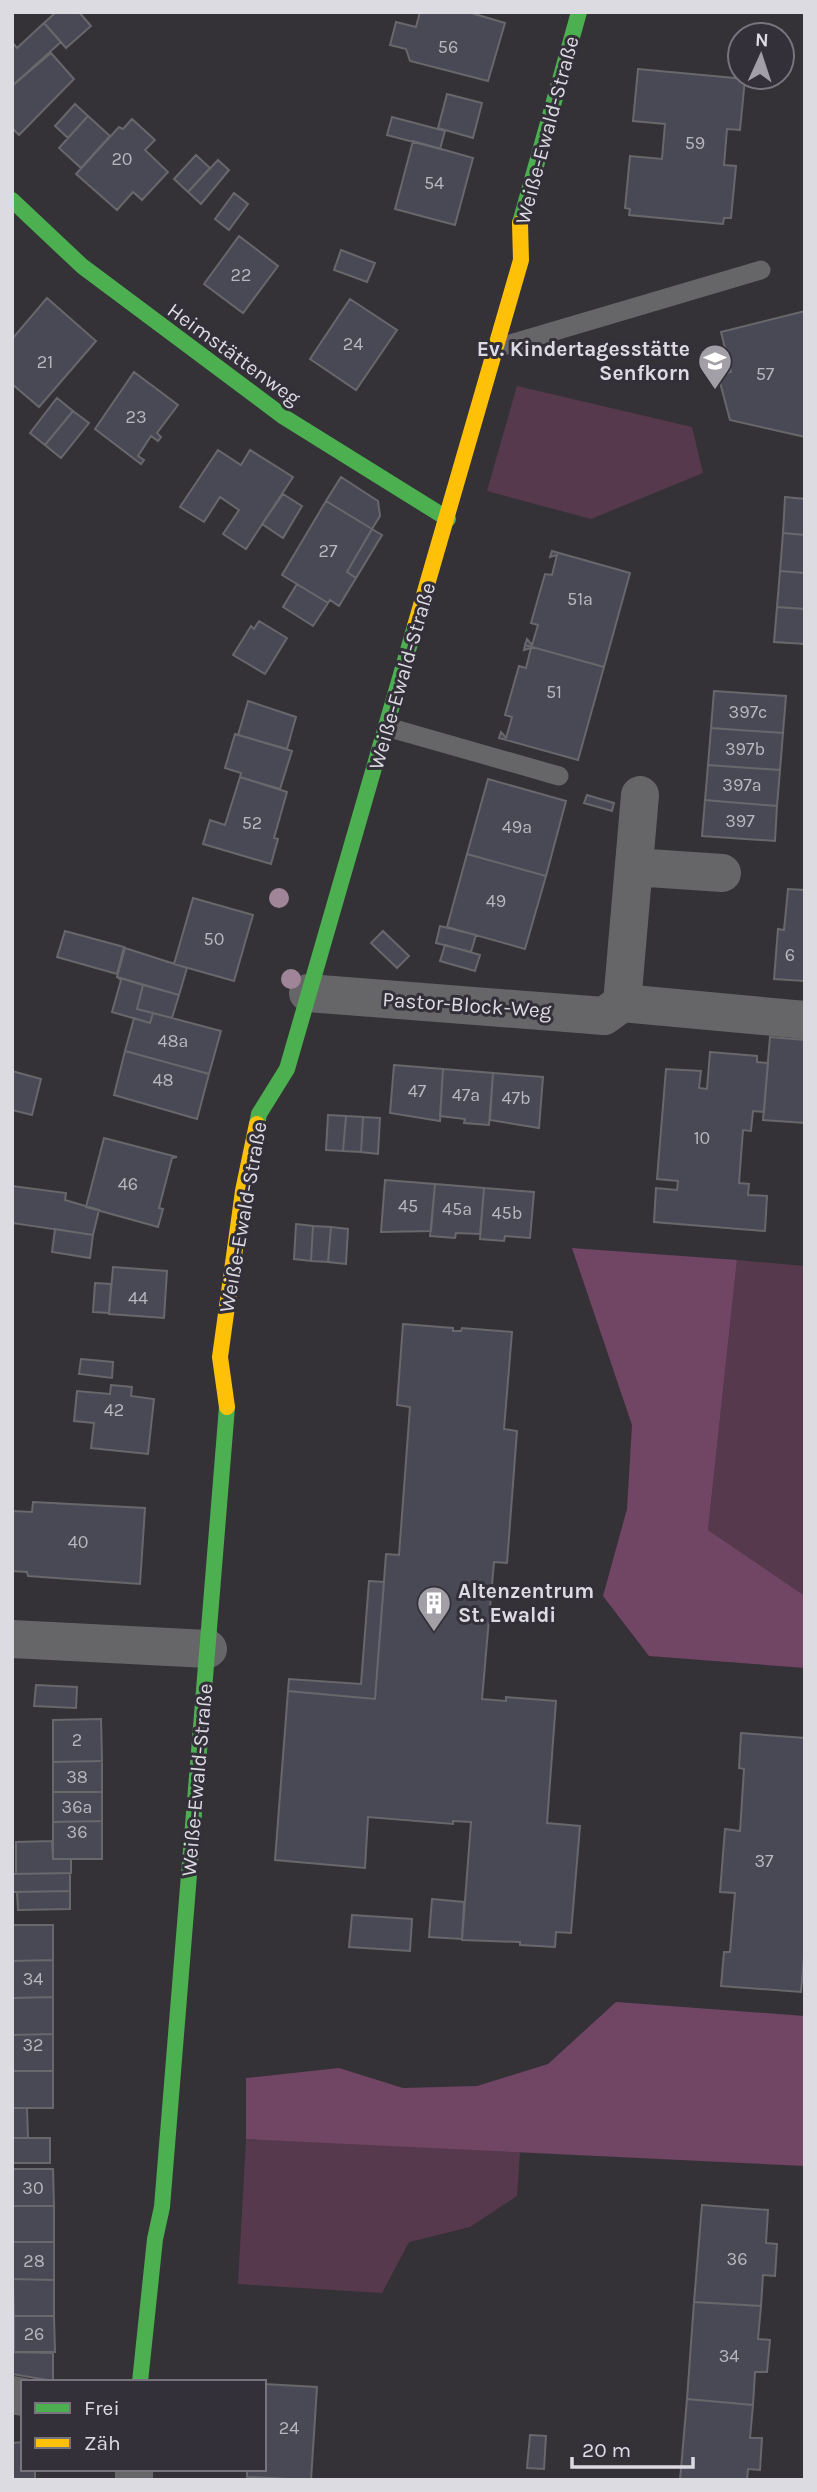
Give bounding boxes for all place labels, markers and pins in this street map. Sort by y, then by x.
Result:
place label: Ev. Kindertagesstätte Senfkorn [477,337,690,385]
school or university icon: Ev. Kindertagesstätte Senfkorn [696,342,734,391]
place label: Altenzentrum St. Ewaldi [458,1579,594,1627]
building icon: Altenzentrum St. Ewaldi [415,1584,453,1633]

